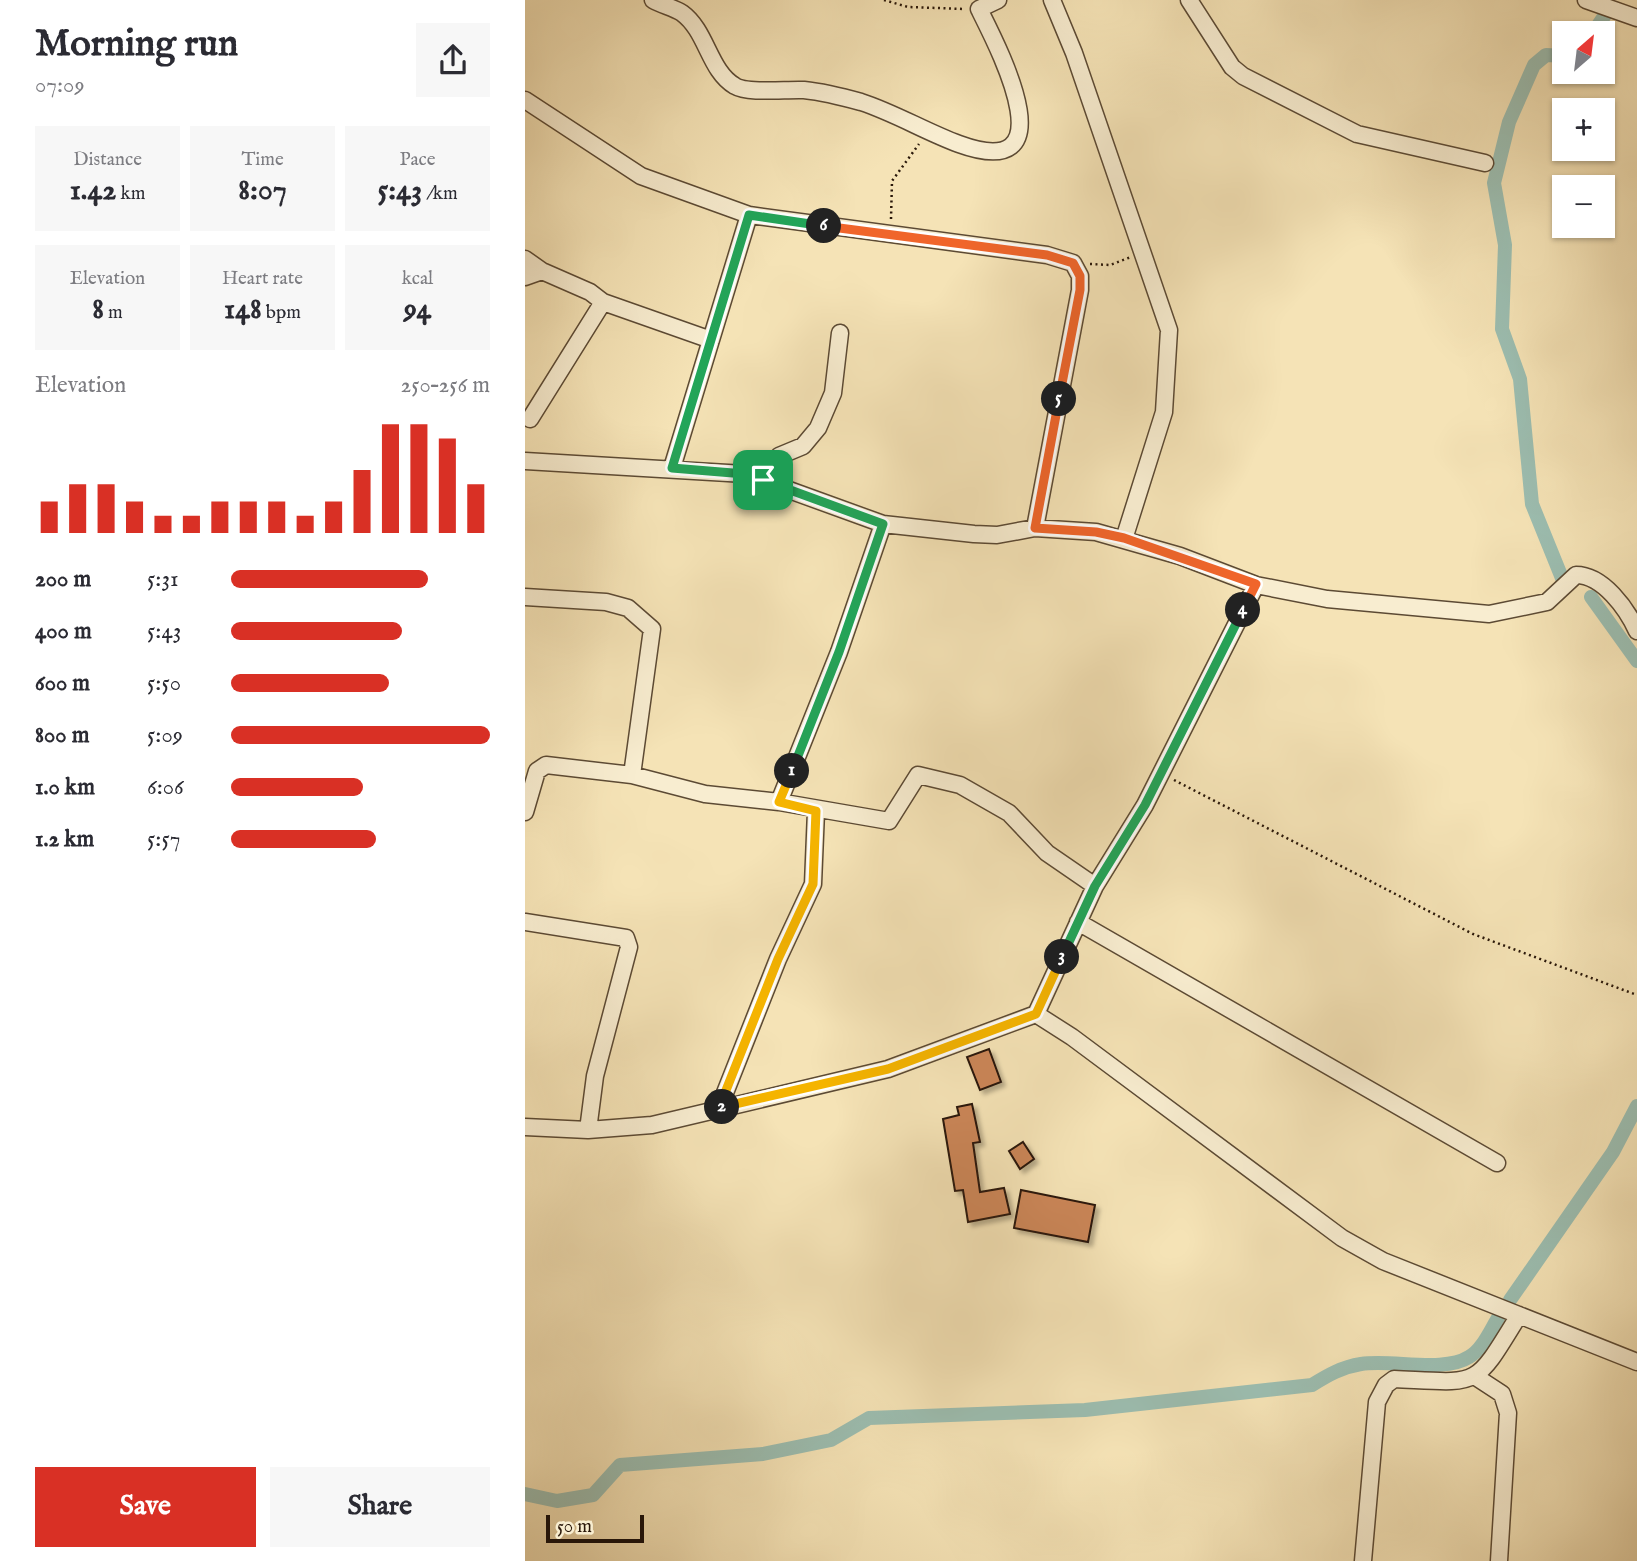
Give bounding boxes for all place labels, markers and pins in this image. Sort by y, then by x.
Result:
pin: 6 [807,208,841,244]
pin: 5 [1041,382,1077,416]
pin [733,450,793,510]
pin: 4 [1225,592,1261,628]
pin: 1 [775,754,809,788]
pin: 3 [1045,940,1079,974]
pin: 2 [705,1090,739,1124]

